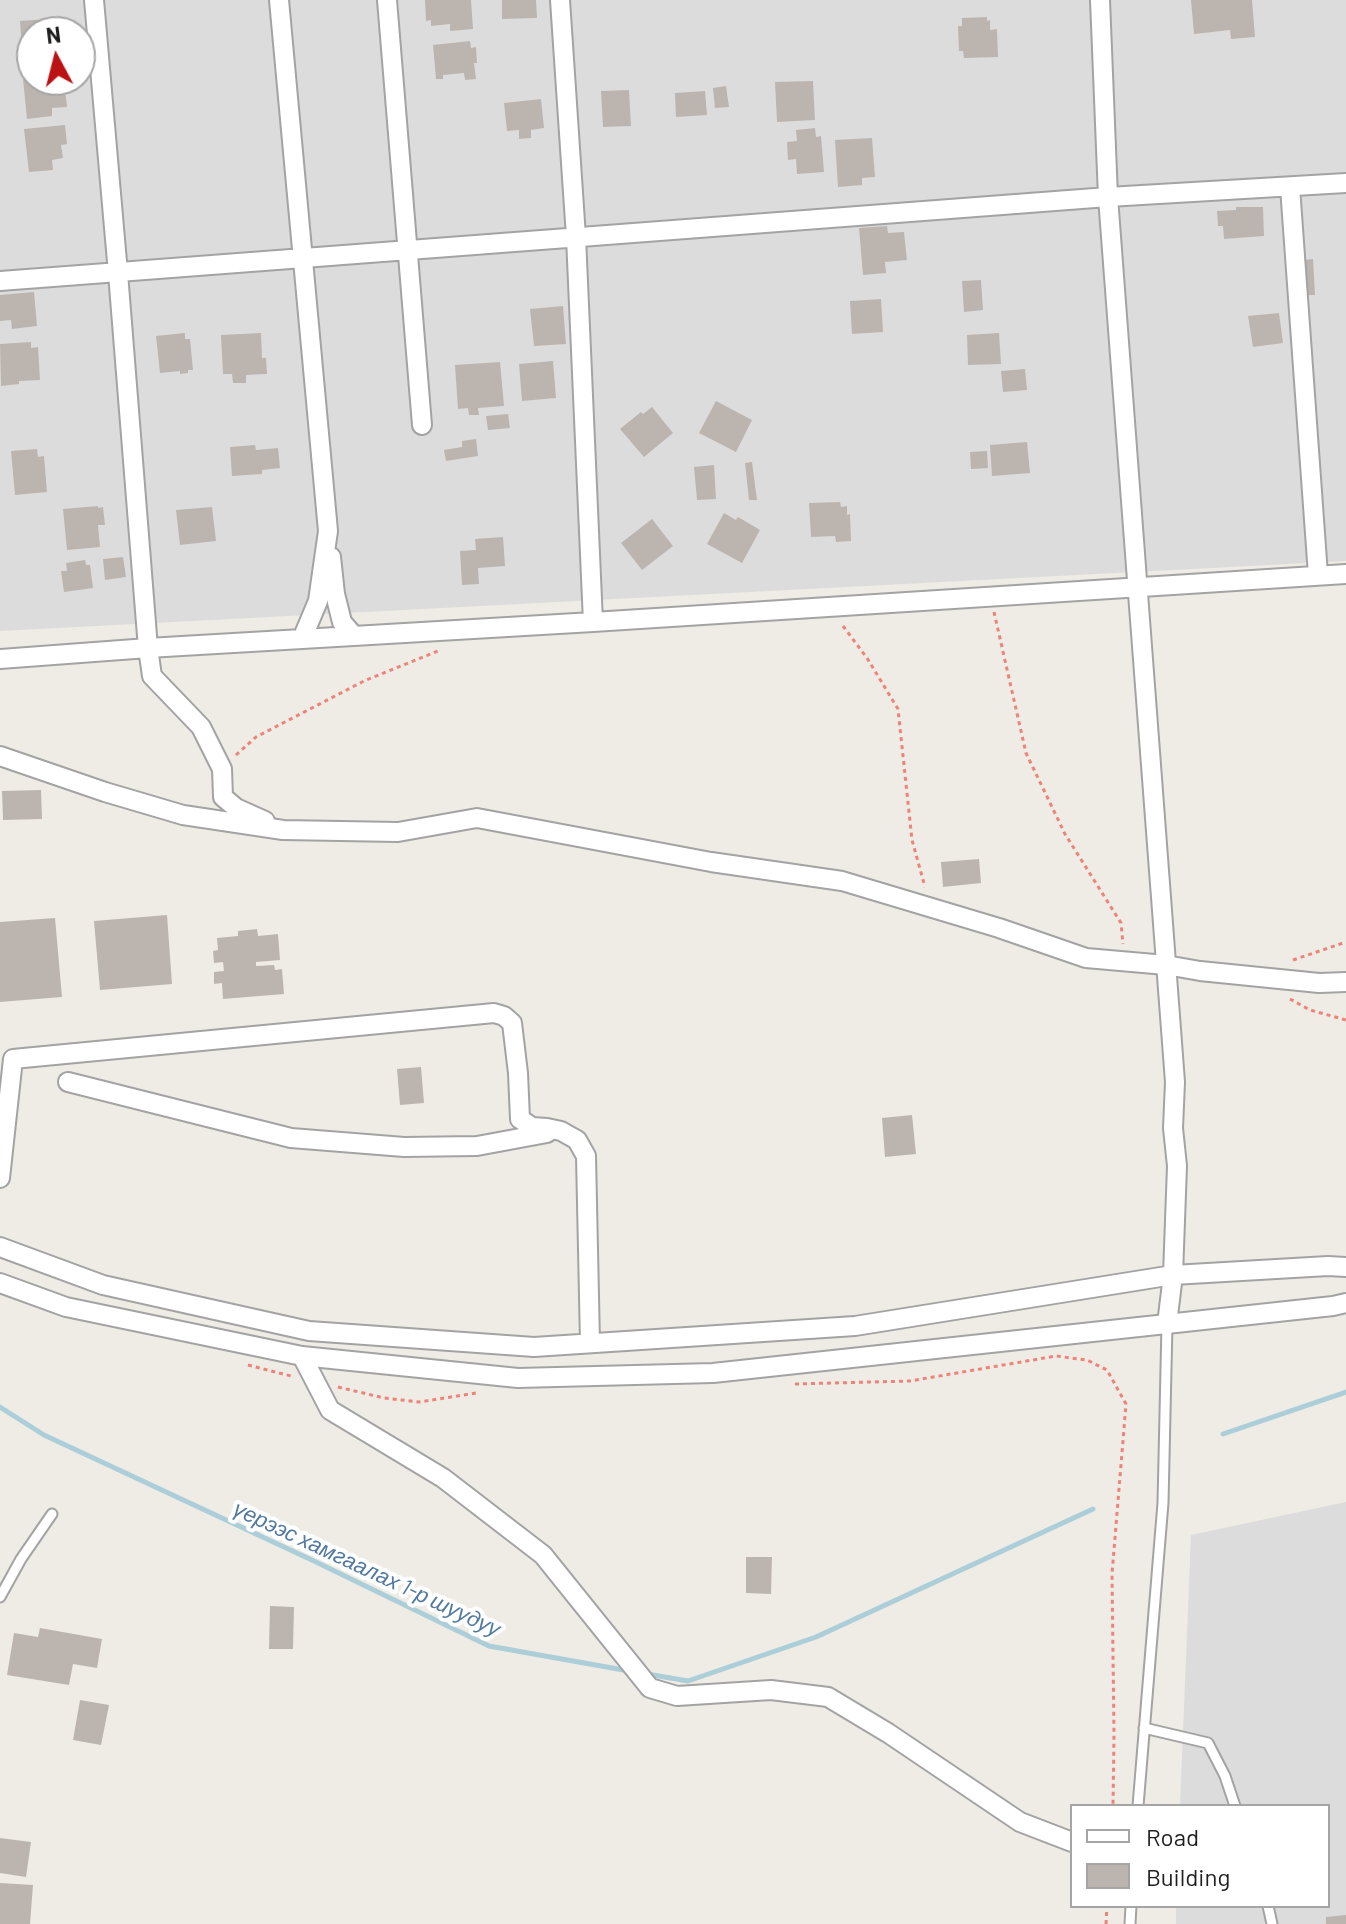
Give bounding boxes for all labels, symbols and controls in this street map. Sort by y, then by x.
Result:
north arrow [16,16,96,96]
text: N [44,20,62,48]
water label: үерээс хамгаалах 1-р шуудуу [229,1495,505,1643]
legend [1070,1804,1330,1908]
text: Road [1146,1822,1199,1851]
text: Building [1146,1862,1230,1891]

